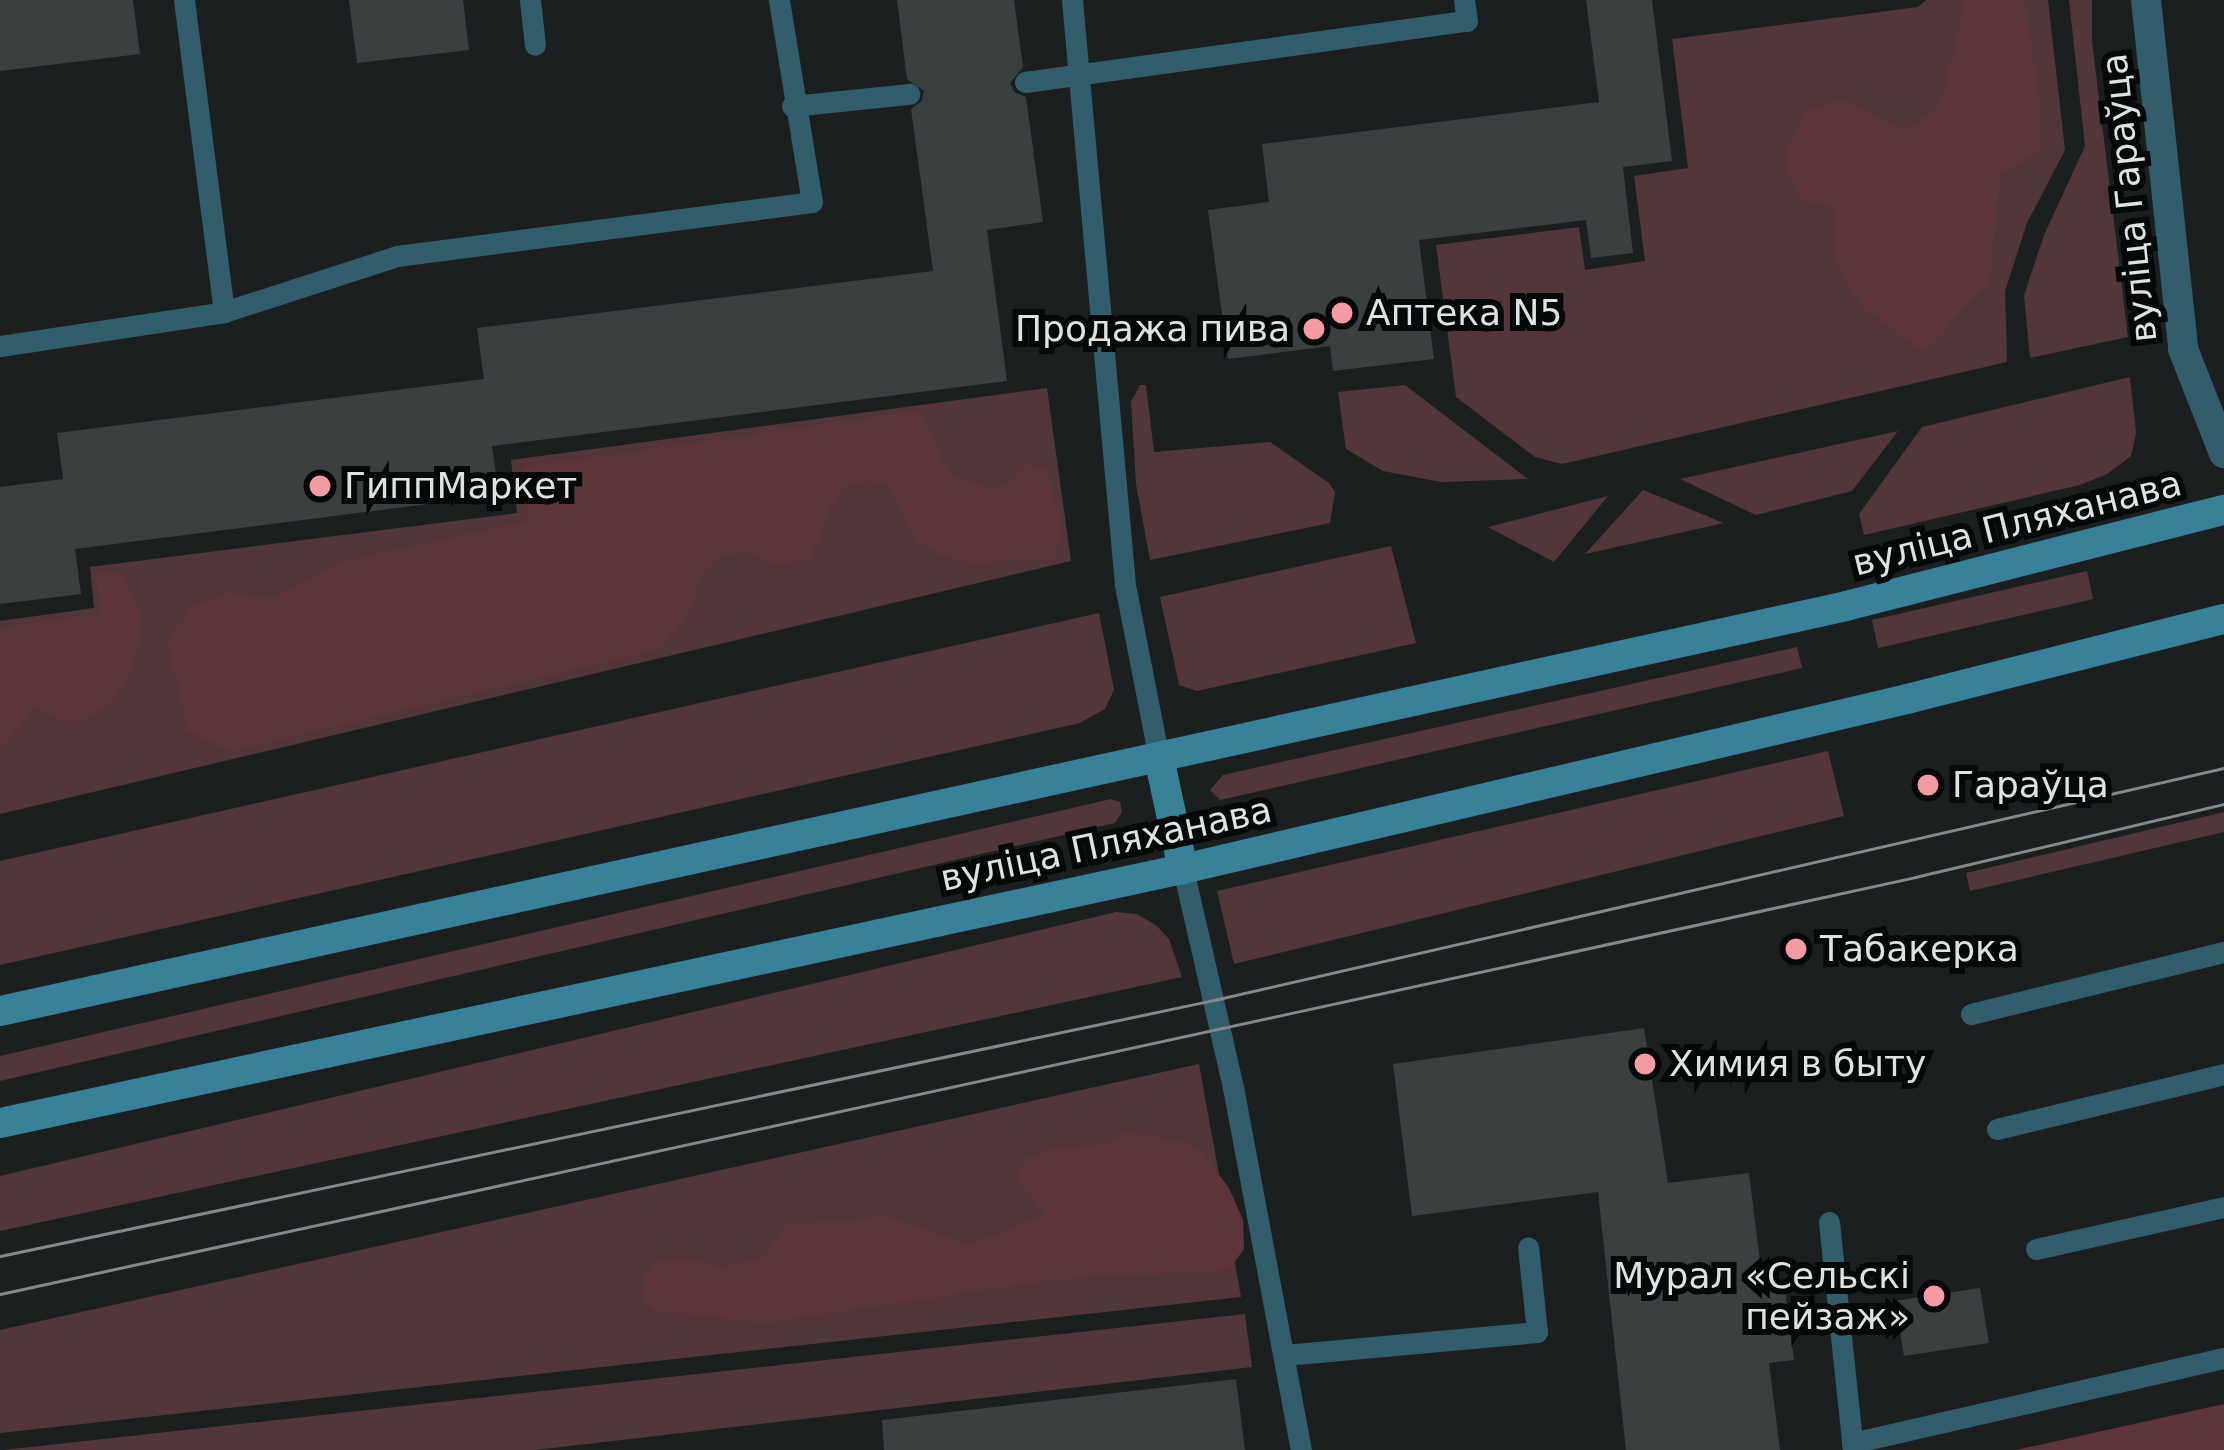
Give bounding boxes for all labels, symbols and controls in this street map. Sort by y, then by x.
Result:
street label: вуліца Гараўца [2092,51,2166,345]
place label: Аптека N5 [1366,291,1562,335]
marker: Аптека N5 [1329,300,1355,326]
place label: Продажа пива [1015,307,1290,351]
marker: Продажа пива [1301,316,1327,342]
street label: вуліца Пляханава [1848,461,2186,585]
place label: ГиппМаркет [344,464,577,508]
marker: ГиппМаркет [307,473,333,499]
place label: Гараўца [1952,763,2109,807]
marker: Гараўца [1915,772,1941,798]
street label: вуліца Пляханава [936,788,1276,900]
place label: Табакерка [1820,927,2019,971]
marker: Табакерка [1783,936,1809,962]
place label: Химия в быту [1669,1042,1926,1086]
marker: Химия в быту [1632,1051,1658,1077]
place label: Мурал «Сельскі пейзаж» [1613,1253,1910,1338]
marker: Мурал «Сельскі пейзаж» [1921,1283,1947,1309]

